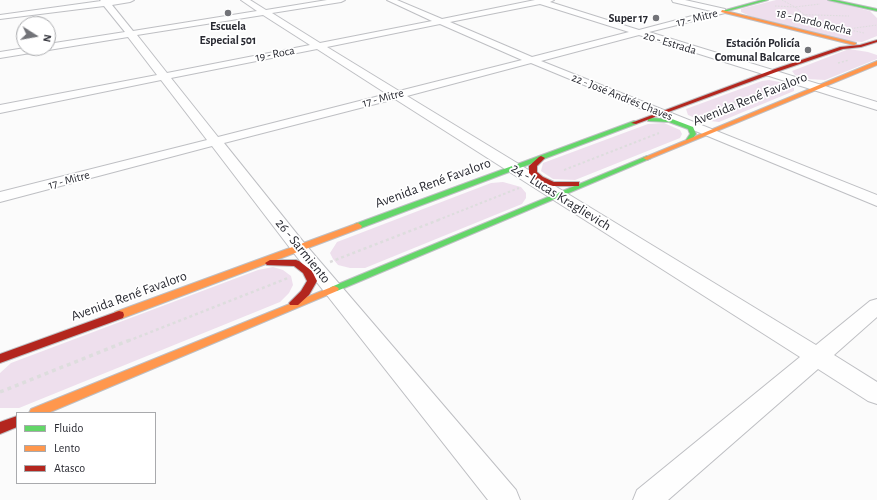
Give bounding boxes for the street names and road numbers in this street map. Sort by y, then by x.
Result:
street label: 17 - Mitre [675,6,719,30]
street label: 18 - Dardo Rocha [775,6,853,38]
street label: 20 - Estrada [642,28,698,58]
street label: 19 - Roca [254,43,296,65]
street label: Avenida René Favaloro [690,68,810,130]
street label: 22 - José Andrés Chaves [569,70,675,124]
street label: 17 - Mitre [361,86,405,110]
street label: Avenida René Favaloro [373,154,493,212]
street label: 24 - Lucas Kraglievich [508,160,614,234]
street label: 17 - Mitre [47,168,91,192]
street label: 26 - Sarmiento [272,215,334,287]
street label: Avenida René Favaloro [69,267,189,325]

